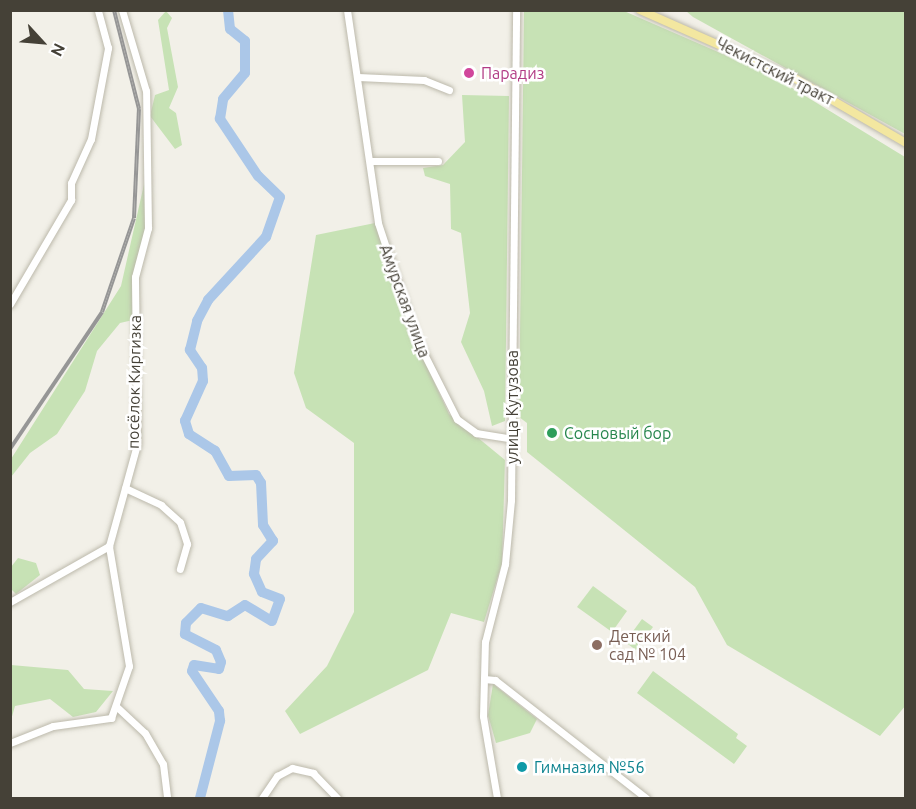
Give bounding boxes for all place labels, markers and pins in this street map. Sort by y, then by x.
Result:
place label: Парадиз [481,63,544,83]
marker: Парадиз [462,66,476,80]
place label: Сосновый бор [564,423,671,443]
marker: Сосновый бор [545,426,559,440]
place label: Детский сад № 104 [609,626,686,664]
marker: Детский сад № 104 [590,638,604,652]
place label: Гимназия №56 [534,757,644,777]
marker: Гимназия №56 [515,760,529,774]

